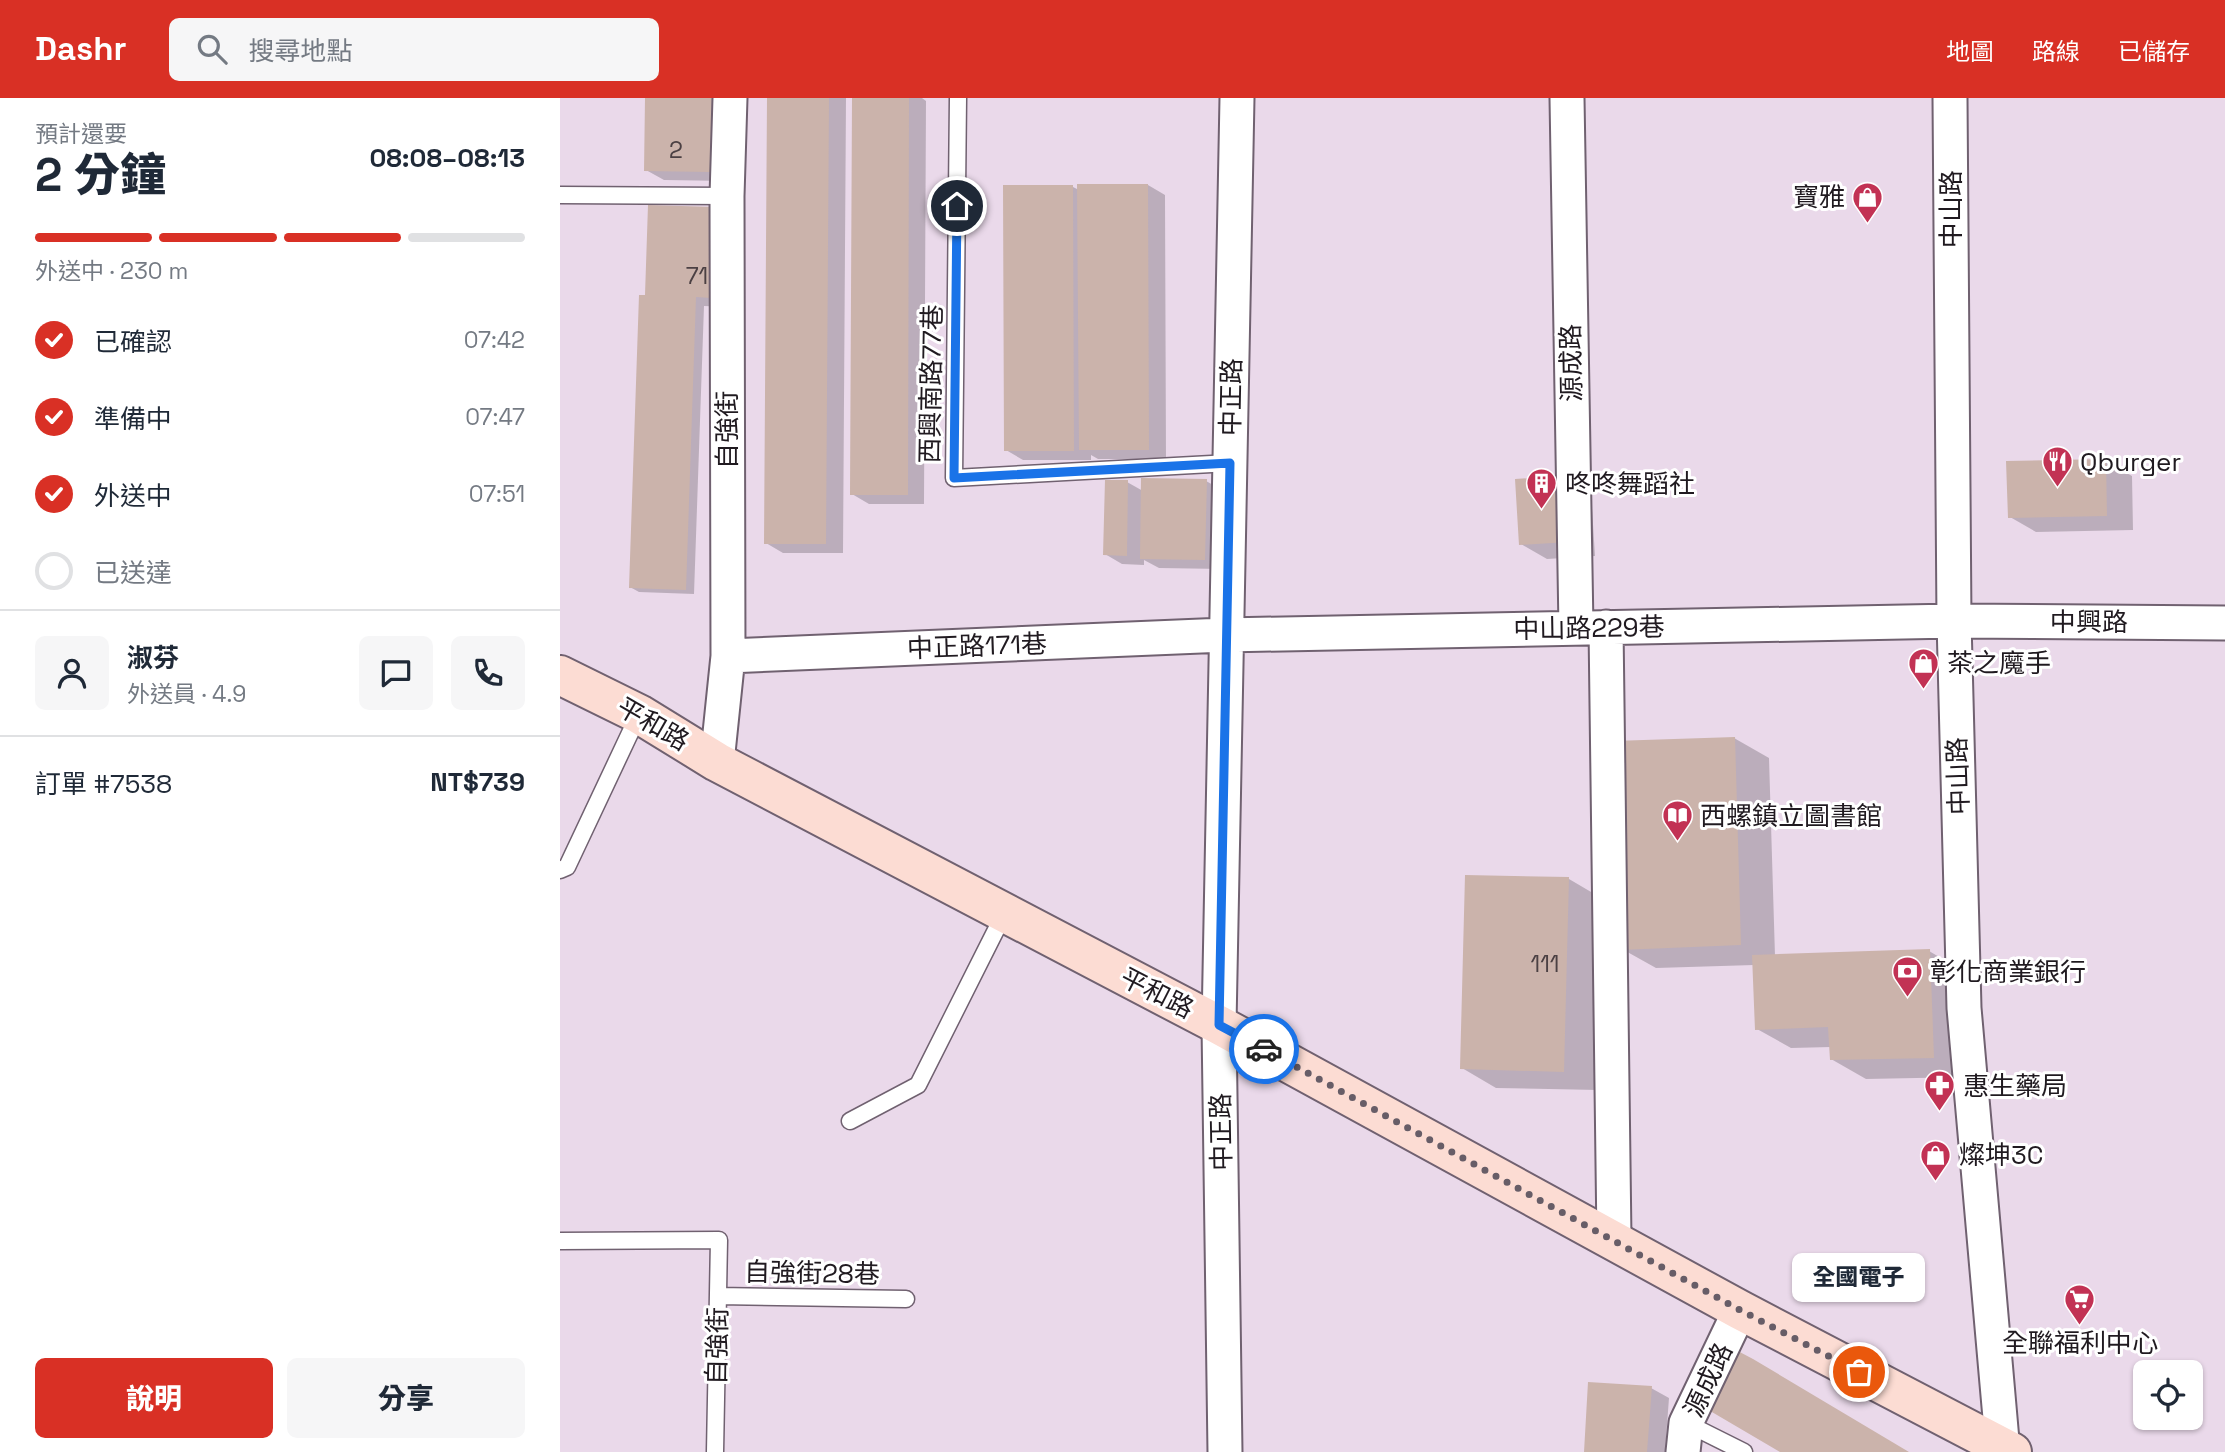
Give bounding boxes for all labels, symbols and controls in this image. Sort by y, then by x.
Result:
search box [169,18,659,81]
text: Dashr [35,28,127,70]
icon: search [193,30,231,68]
text: 搜尋地點 [249,34,353,68]
text: 地圖 [1946,36,1994,67]
text: 路線 [2032,36,2080,67]
text: 已儲存 [2118,36,2190,67]
text: 預計還要 [35,119,127,149]
house number: 2 [669,135,683,165]
text: 08:08–08:13 [369,141,525,175]
text: 2 分鐘 [35,146,166,204]
street label: 中山路 [1934,170,1968,248]
pin [927,176,987,236]
place label: 寶雅 [1793,180,1845,214]
shop icon: 寶雅 [1851,180,1885,224]
icon: home [938,187,976,225]
text: 外送中 · 230 m [35,256,188,286]
house number: 71 [686,261,708,291]
street label: 西興南路77巷 [913,304,949,464]
icon: check [35,321,73,359]
street label: 源成路 [1553,324,1589,402]
text: 已確認 [94,325,172,359]
text: 07:42 [464,325,525,355]
street label: 中正路 [1213,358,1249,436]
street label: 自強街 [710,391,744,469]
icon: check [35,398,73,436]
text: 準備中 [94,402,172,436]
text: 07:47 [465,402,525,432]
restaurant icon: Qburger [2040,445,2074,489]
place label: Qburger [2080,445,2181,479]
building icon: 咚咚舞蹈社 [1525,467,1559,511]
place label: 咚咚舞蹈社 [1565,467,1695,501]
icon: check [35,475,73,513]
text: 外送中 [94,479,172,513]
text: 07:51 [469,479,525,509]
text: 已送達 [94,556,172,590]
street label: 中興路 [2050,605,2128,639]
street label: 中山路229巷 [1513,610,1665,646]
street label: 中正路171巷 [906,627,1048,665]
button: person [35,636,109,710]
button: chat [359,636,433,710]
button: phone [451,636,525,710]
text: 淑芬 [127,641,179,675]
shop icon: 茶之魔手 [1907,646,1941,690]
place label: 茶之魔手 [1947,646,2051,680]
text: 外送員 · 4.9 [127,679,246,709]
street label: 平和路 [611,690,695,758]
street label: 中山路 [1940,736,1976,816]
text: NT$739 [430,765,525,799]
text: 訂單 #7538 [35,767,172,801]
library icon: 西螺鎮立圖書館 [1660,799,1694,843]
place label: 西螺鎮立圖書館 [1700,799,1882,833]
house number: 111 [1531,949,1559,979]
bank icon: 彰化商業銀行 [1890,955,1924,999]
place label: 彰化商業銀行 [1930,955,2086,989]
street label: 平和路 [1115,960,1199,1026]
courier [1229,1014,1299,1084]
icon: car [1245,1030,1283,1068]
pharmacy icon: 惠生藥局 [1923,1069,1957,1113]
place label: 惠生藥局 [1963,1069,2067,1103]
street label: 中正路 [1203,1093,1239,1171]
shop icon: 燦坤3C [1919,1138,1953,1182]
place label: 燦坤3C [1959,1138,2043,1172]
callout: 全國電子 [1792,1253,1926,1302]
street label: 自強街28巷 [744,1255,880,1291]
text: 全國電子 [1813,1262,1905,1292]
supermarket icon: 全聯福利中心 [2063,1283,2097,1327]
street label: 自強街 [699,1307,735,1385]
place label: 全聯福利中心 [2002,1326,2158,1360]
street label: 源成路 [1676,1337,1740,1423]
pin [1829,1342,1889,1402]
icon: bag [1840,1353,1878,1391]
button: 說明 [35,1358,273,1438]
button: 分享 [287,1358,525,1438]
map controls [2133,1360,2203,1430]
button: locate [2133,1360,2203,1430]

